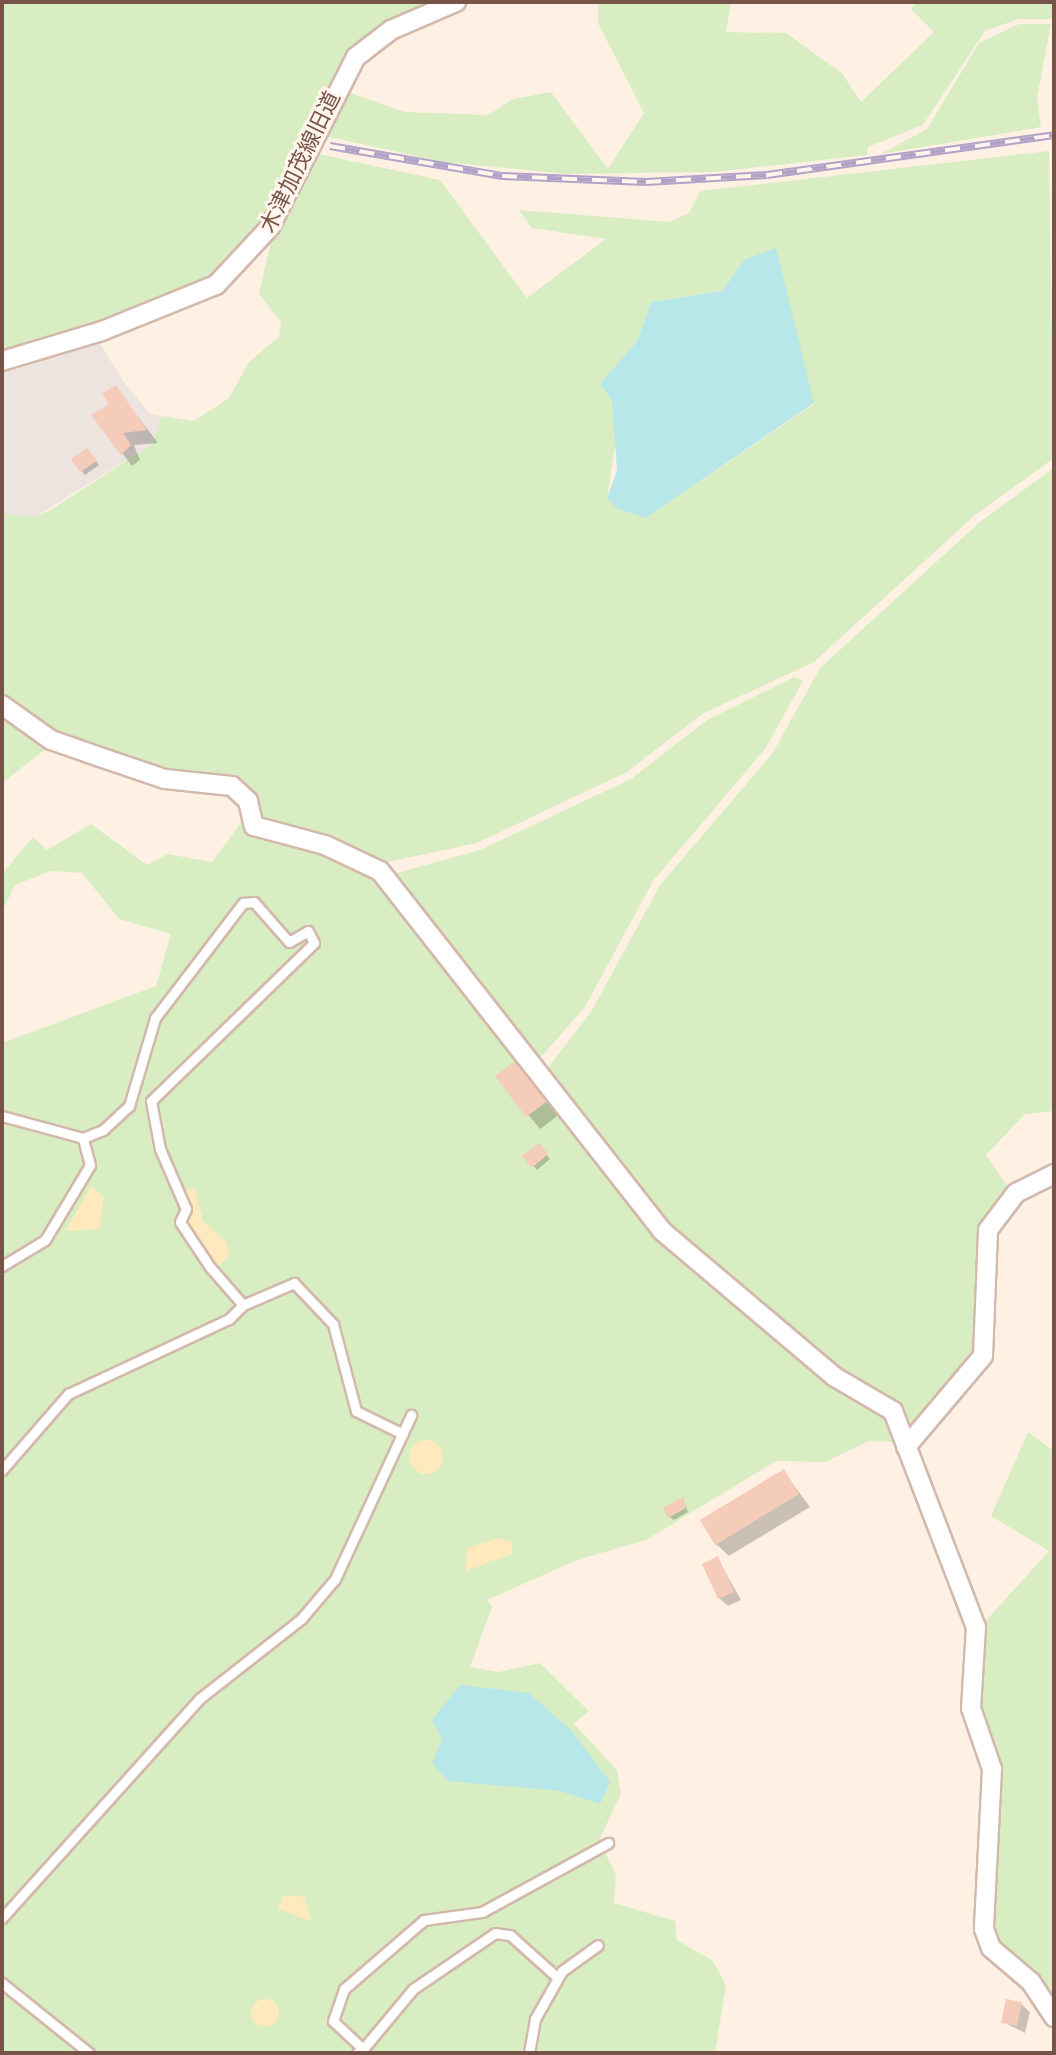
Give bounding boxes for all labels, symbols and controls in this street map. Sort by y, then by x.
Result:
street label: 木津加茂線旧道 [254,87,346,237]

